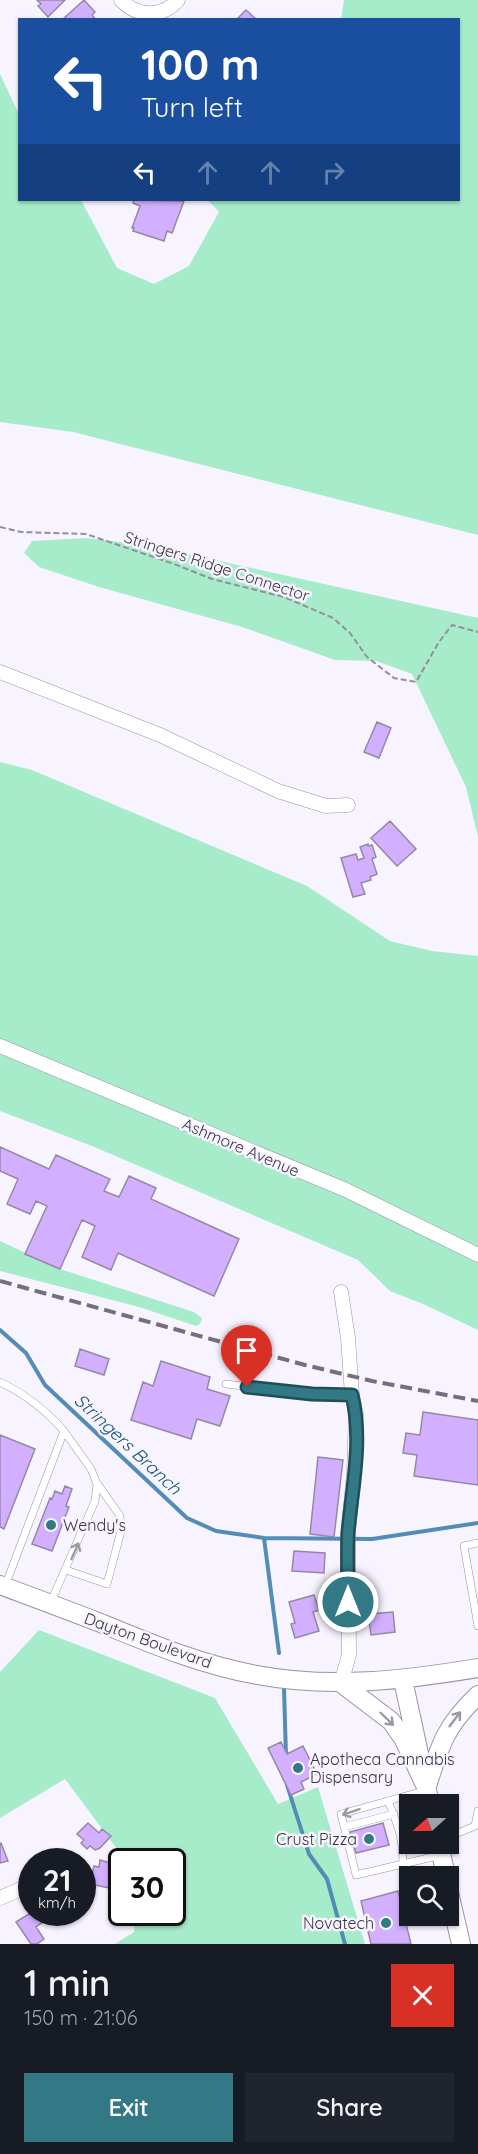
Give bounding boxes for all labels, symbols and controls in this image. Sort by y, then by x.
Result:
text: 100 m [141,38,259,91]
icon: left [42,42,120,120]
text: Turn left [141,90,243,124]
icon: left [128,156,161,189]
icon: ahead [191,156,224,189]
icon: ahead [254,156,287,189]
icon: right [317,156,350,189]
street label: Stringers Ridge Connector [122,527,312,605]
street label: Ashmore Avenue [179,1113,303,1181]
pin [221,1325,272,1387]
icon: arrive [230,1334,263,1367]
water label: Stringers Branch [70,1389,187,1500]
place label: Wendy's [63,1515,126,1535]
marker: Wendy's [44,1518,58,1532]
one-way arrow [70,1542,81,1560]
position arrow [316,1570,380,1634]
street label: Dayton Boulevard [82,1608,214,1672]
one-way arrow [380,1711,395,1726]
one-way arrow [448,1711,461,1727]
place label: Apotheca Cannabis Dispensary [310,1749,455,1787]
marker: Apotheca Cannabis Dispensary [291,1761,305,1775]
north arrow [399,1794,459,1854]
map controls [399,1794,459,1926]
one-way arrow [341,1807,360,1818]
place label: Crust Pizza [276,1829,357,1849]
marker: Crust Pizza [362,1832,376,1846]
speed limit sign: 30 [108,1848,186,1926]
text: 21 [43,1861,71,1899]
button: search [399,1866,459,1926]
text: km/h [38,1893,76,1912]
place label: Novatech [303,1913,374,1933]
marker: Novatech [379,1916,393,1930]
text: 1 min [24,1960,110,2005]
button: close [391,1964,454,2027]
text: 150 m · 21:06 [24,2005,138,2030]
button: Exit [24,2073,233,2142]
button: Share [245,2073,454,2142]

